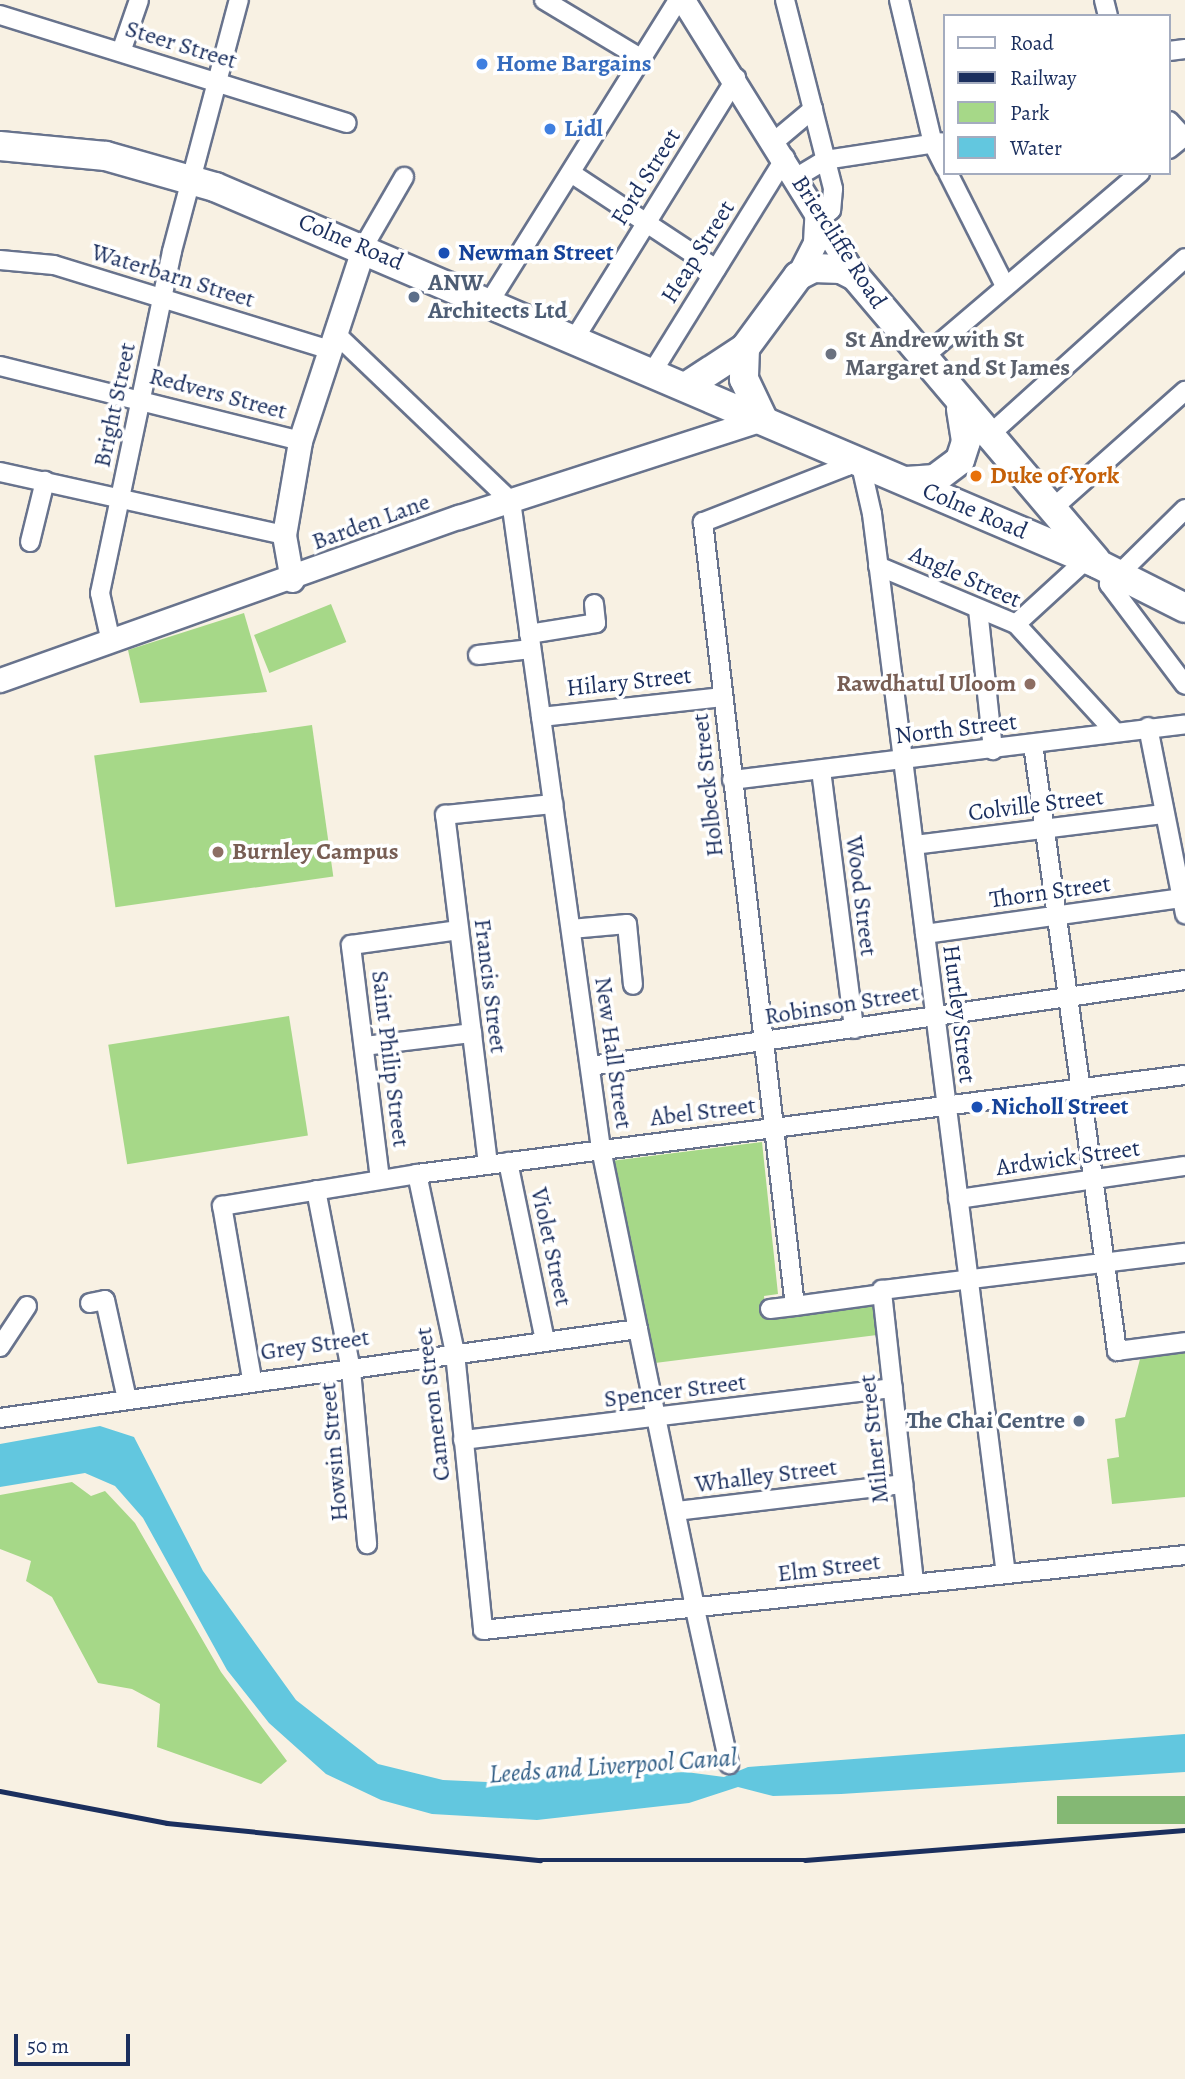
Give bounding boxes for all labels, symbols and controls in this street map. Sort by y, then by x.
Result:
street label: Steer Street [122,14,240,76]
legend [944,14,1171,175]
text: Road [1010,29,1054,57]
place label: Home Bargains [496,50,652,78]
marker: Home Bargains [474,56,490,72]
text: Railway [1010,64,1076,92]
text: Park [1010,99,1049,127]
place label: Lidl [564,115,603,143]
marker: Lidl [542,121,558,137]
street label: Ford Street [605,123,687,231]
text: Water [1010,134,1062,162]
street label: Briercliffe Road [785,170,893,314]
street label: Heap Street [655,195,741,309]
street label: Colne Road [294,207,408,277]
street label: Waterbarn Street [88,238,258,314]
place label: Newman Street [458,239,614,267]
marker: Newman Street [436,245,452,261]
place label: ANW Architects Ltd [428,269,567,325]
marker: ANW Architects Ltd [406,289,422,305]
place label: St Andrew with St Margaret and St James [845,326,1070,382]
street label: Bright Street [88,340,142,470]
marker: St Andrew with St Margaret and St James [823,346,839,362]
street label: Redvers Street [146,362,290,426]
place label: Duke of York [990,462,1119,490]
marker: Duke of York [968,468,984,484]
street label: Colne Road [918,476,1032,546]
street label: Barden Lane [308,487,434,557]
street label: Angle Street [905,540,1025,614]
street label: Hilary Street [565,661,693,703]
place label: Rawdhatul Uloom [836,670,1016,698]
marker: Rawdhatul Uloom [1022,676,1038,692]
street label: North Street [893,707,1019,751]
street label: Holbeck Street [686,712,730,858]
street label: Colville Street [967,782,1105,828]
street label: Wood Street [839,834,883,958]
place label: Burnley Campus [232,838,398,866]
marker: Burnley Campus [210,844,226,860]
street label: Thorn Street [988,869,1112,915]
street label: Francis Street [467,917,513,1055]
street label: Hurtley Street [936,943,982,1085]
street label: Saint Philip Street [365,969,415,1149]
street label: New Hall Street [588,975,638,1131]
street label: Robinson Street [762,979,922,1031]
street label: Abel Street [649,1091,757,1133]
place label: Nicholl Street [991,1093,1128,1121]
marker: Nicholl Street [969,1099,985,1115]
street label: Ardwick Street [994,1134,1142,1182]
street label: Violet Street [524,1185,578,1309]
street label: Grey Street [259,1323,371,1367]
street label: Cameron Street [409,1325,457,1483]
street label: Spencer Street [602,1368,748,1414]
street label: Milner Street [853,1373,895,1505]
street label: Howsin Street [314,1381,354,1523]
place label: The Chai Centre [907,1407,1065,1435]
marker: The Chai Centre [1071,1413,1087,1429]
street label: Whalley Street [693,1453,839,1499]
street label: Elm Street [776,1547,882,1589]
water label: Leeds and Liverpool Canal [488,1742,738,1790]
scale bar [18,2020,133,2064]
text: 50 m [27,2032,69,2060]

